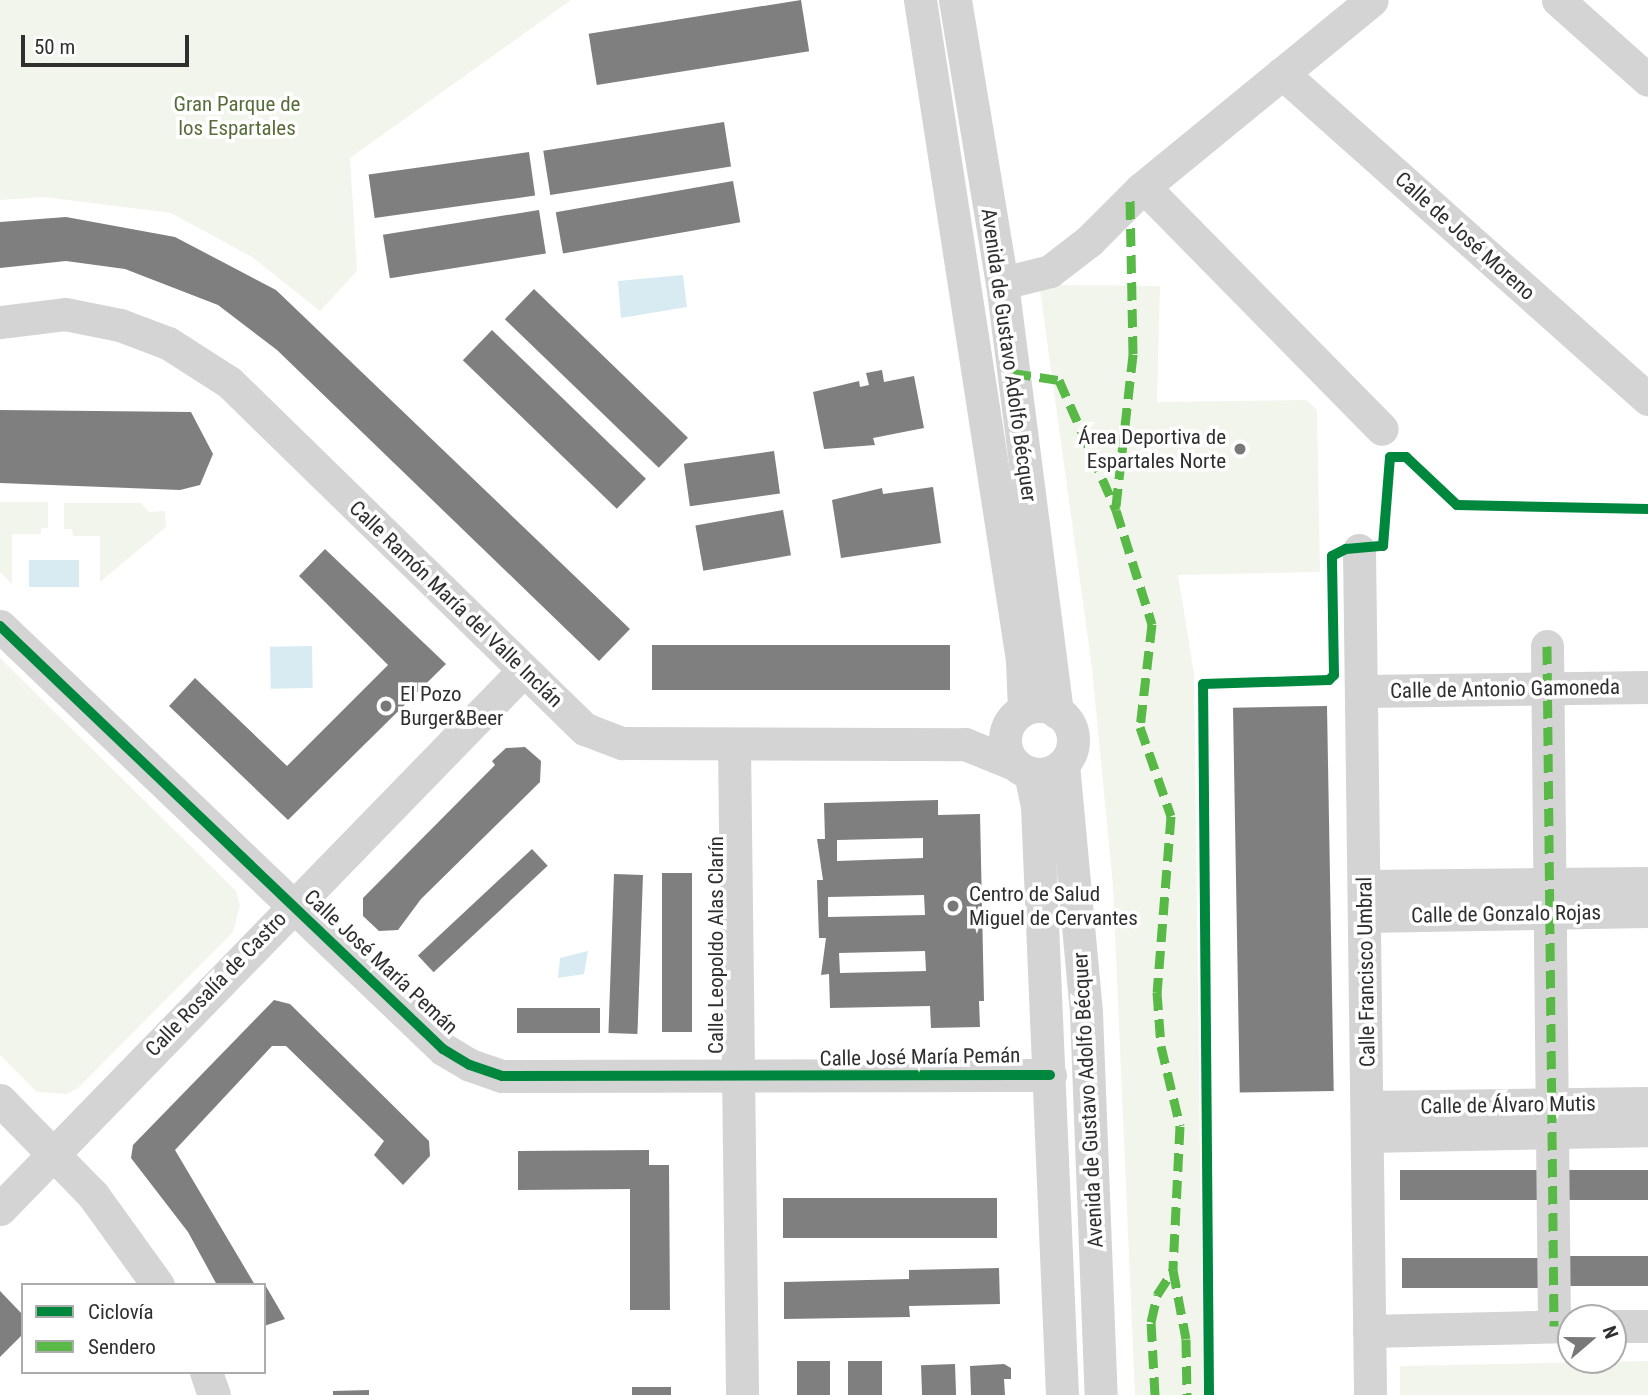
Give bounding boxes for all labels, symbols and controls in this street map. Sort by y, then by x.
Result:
scale bar [24,21,192,65]
text: 50 m [34,35,75,59]
park label: Gran Parque de los Espartales [174,91,300,141]
street label: Calle de José Moreno [1390,167,1540,305]
street label: Avenida de Gustavo Adolfo Bécquer [976,207,1042,503]
place label: Área Deportiva de Espartales Norte [1078,424,1226,474]
marker: Área Deportiva de Espartales Norte [1232,441,1248,457]
street label: Calle Ramón María del Valle Inclán [344,495,568,713]
street label: Calle de Antonio Gamoneda [1390,674,1620,704]
place label: El Pozo Burger&Beer [400,681,503,731]
marker: El Pozo Burger&Beer [378,698,394,714]
street label: Calle Leopoldo Alas Clarín [703,836,729,1054]
street label: Calle Francisco Umbral [1352,877,1380,1067]
place label: Centro de Salud Miguel de Cervantes [969,881,1138,931]
street label: Calle José María Pemán [299,884,463,1040]
marker: Centro de Salud Miguel de Cervantes [943,896,963,916]
street label: Calle de Gonzalo Rojas [1411,900,1601,928]
street label: Calle Rosalía de Castro [140,906,292,1062]
street label: Avenida de Gustavo Adolfo Bécquer [1068,952,1108,1248]
street label: Calle José María Pemán [819,1043,1021,1071]
street label: Calle de Álvaro Mutis [1420,1091,1596,1119]
legend [21,1283,266,1374]
text: Ciclovía [88,1300,154,1324]
north arrow [1557,1304,1627,1374]
text: N [1598,1323,1623,1342]
text: Sendero [88,1335,156,1359]

